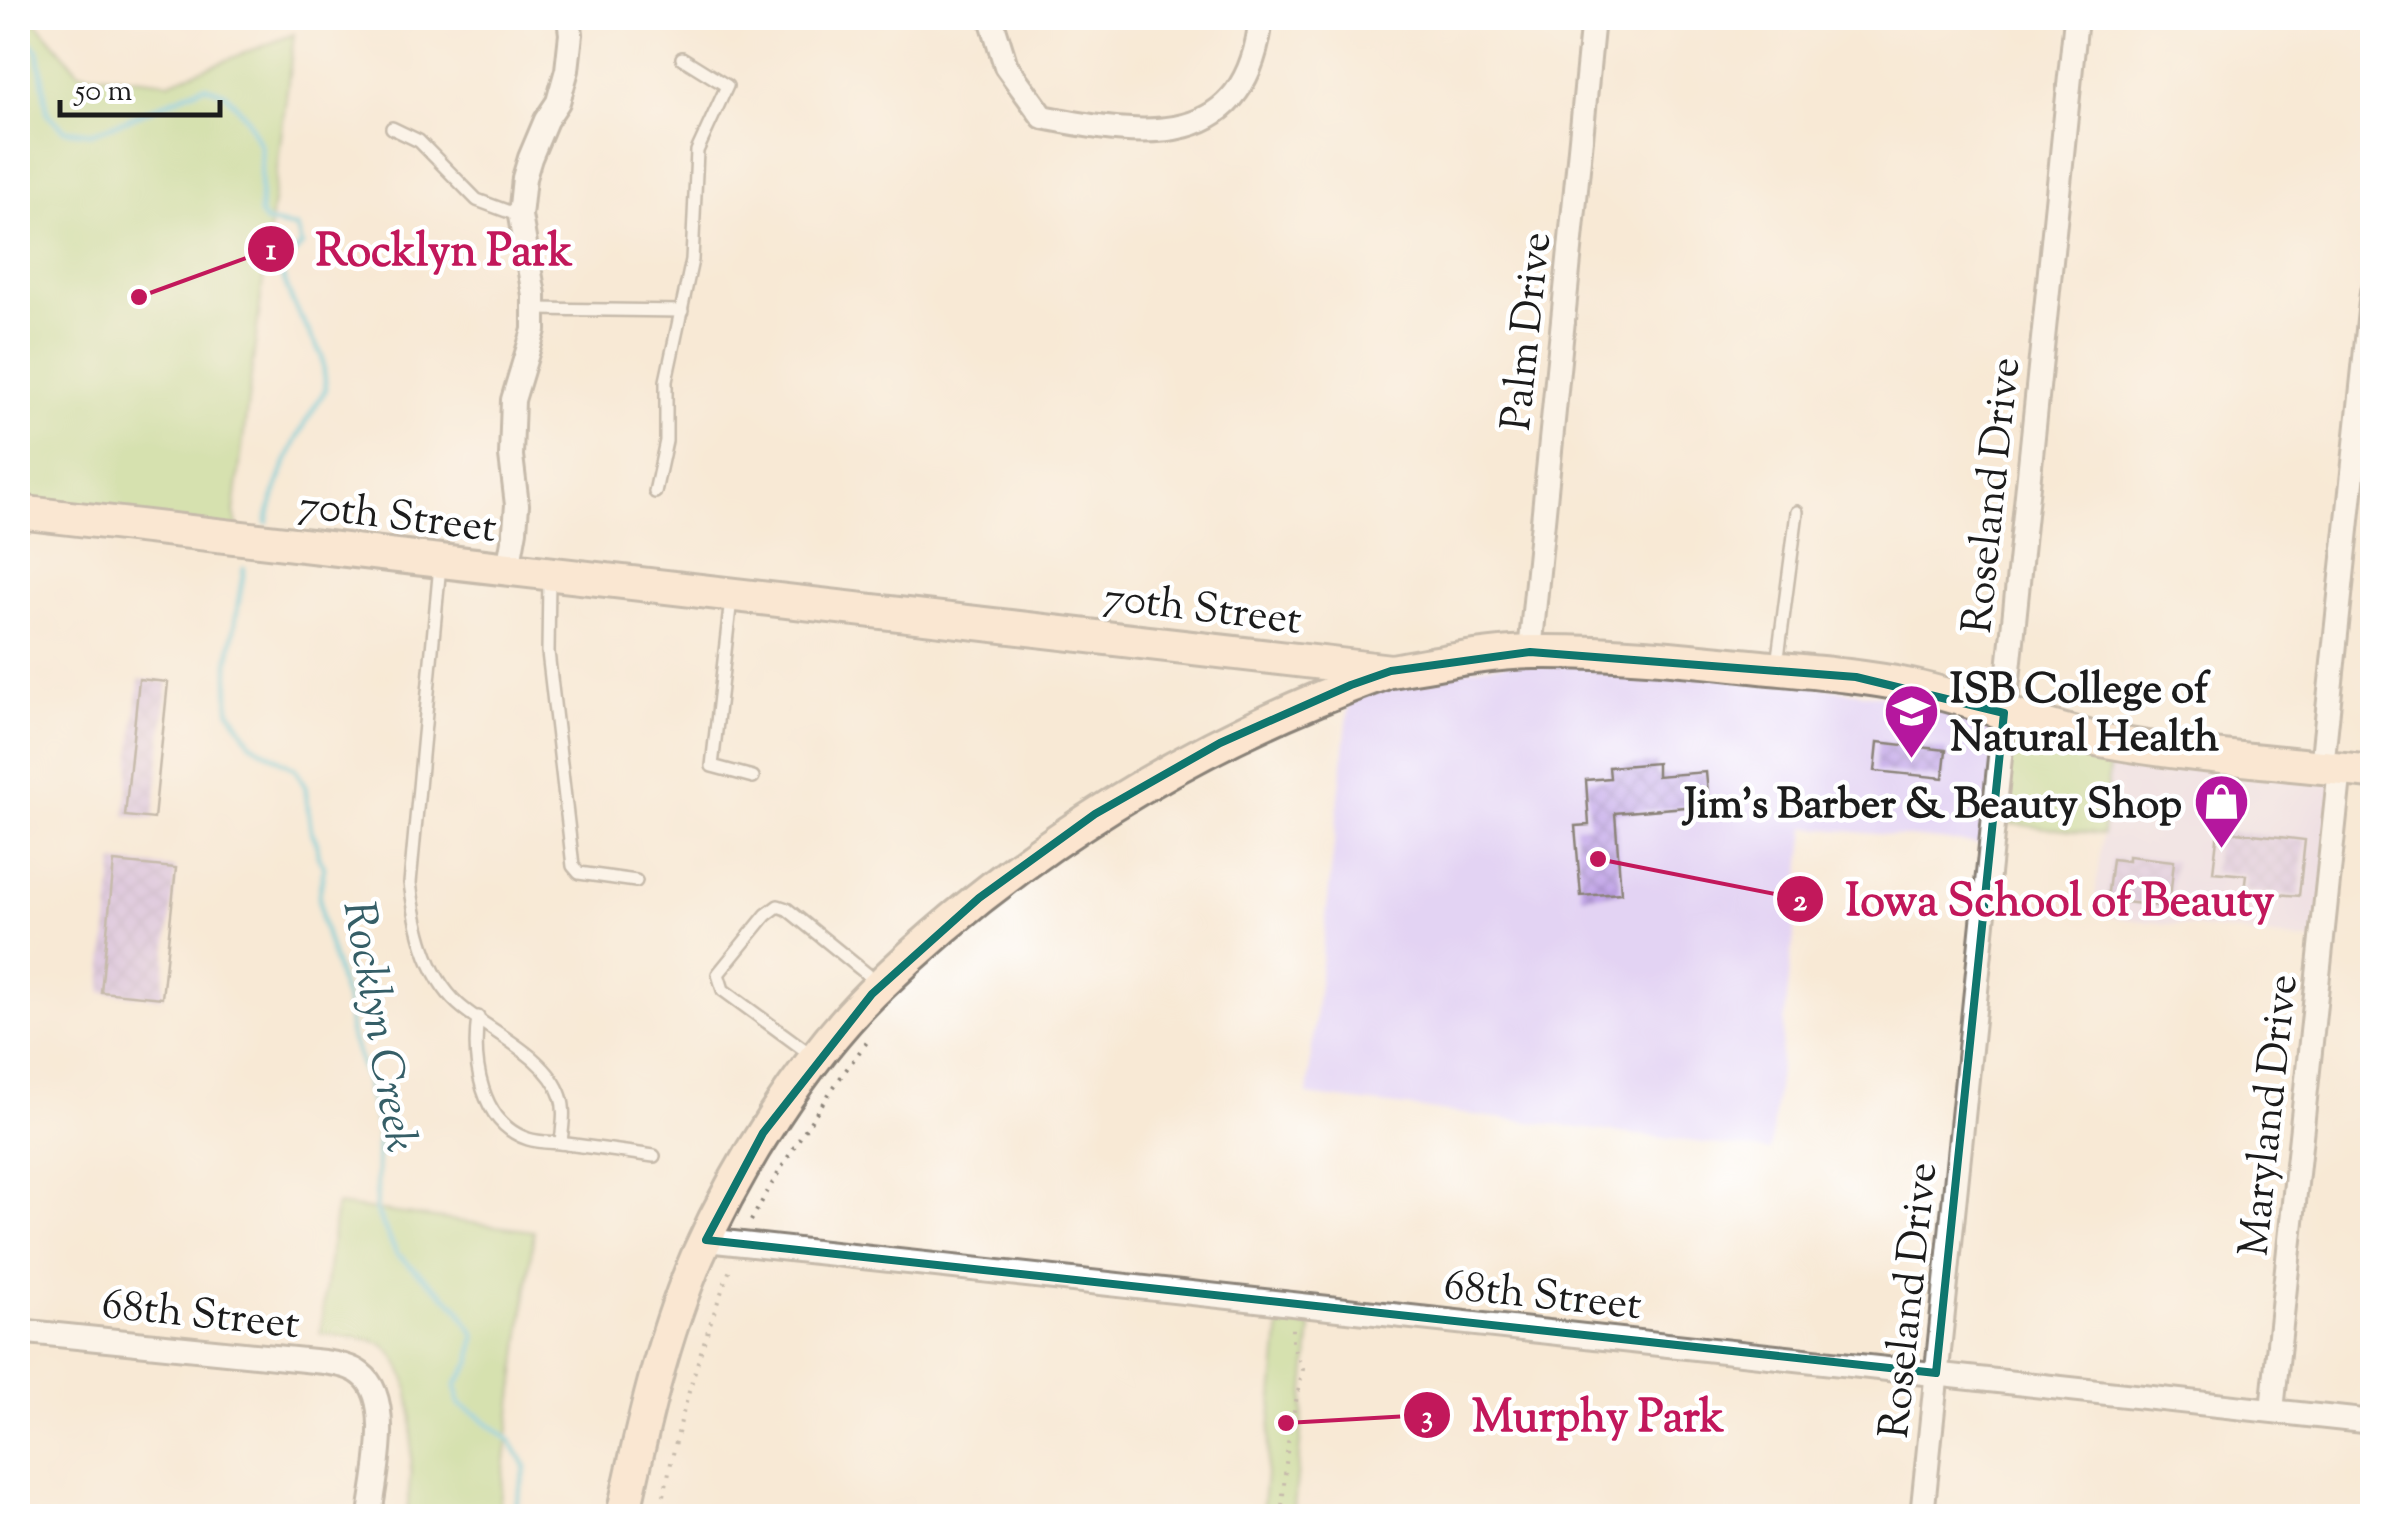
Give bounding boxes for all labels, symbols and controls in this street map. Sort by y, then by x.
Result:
scale bar [60,55,220,117]
text: 50 m [73,71,133,114]
callout: Rocklyn Park [246,211,593,286]
text: Rocklyn Park [316,222,573,287]
street label: Palm Drive [1489,229,1569,434]
text: 1 [266,230,277,273]
street label: Roseland Drive [1950,355,2038,636]
street label: 70th Street [295,477,500,561]
street label: 70th Street [1100,569,1305,653]
place label: ISB College of Natural Health [1950,662,2219,770]
school or university icon: ISB College of Natural Health [1881,681,1941,760]
shop icon: Jim's Barber & Beauty Shop [2191,772,2251,851]
place label: Jim's Barber & Beauty Shop [1681,777,2182,837]
callout: Iowa School of Beauty [1775,862,2294,937]
text: Iowa School of Beauty [1846,872,2275,937]
text: 2 [1793,881,1807,924]
water label: Rocklyn Creek [323,896,431,1158]
street label: Maryland Drive [2226,972,2316,1259]
street label: Roseland Drive [1867,1160,1955,1441]
street label: 68th Street [1441,1258,1644,1338]
street label: 68th Street [99,1277,302,1357]
callout: Murphy Park [1402,1378,1745,1453]
text: Murphy Park [1472,1388,1725,1453]
text: 3 [1421,1397,1433,1440]

